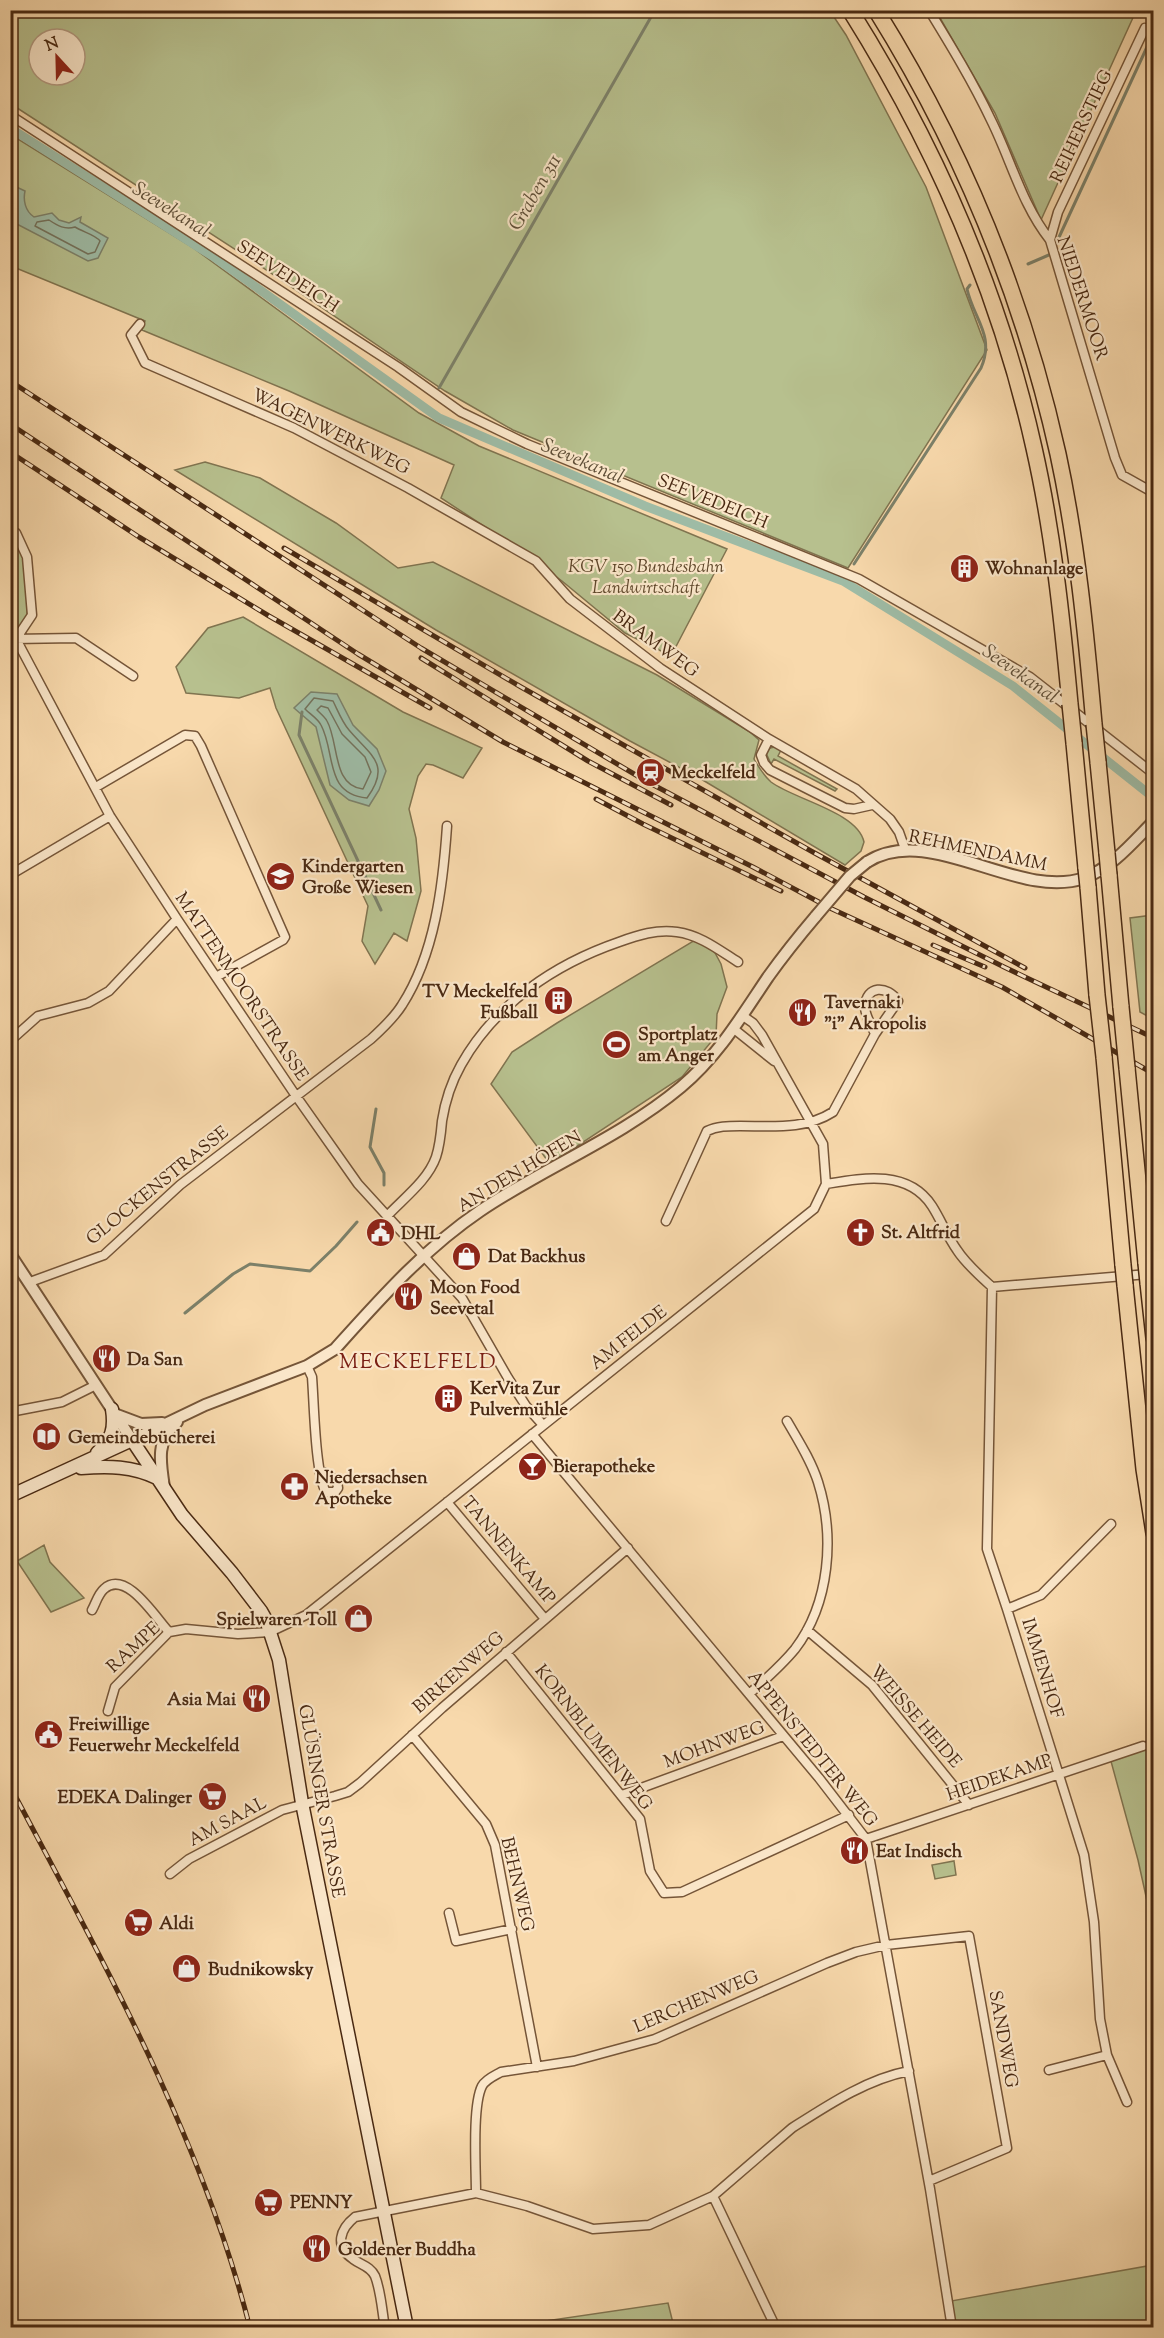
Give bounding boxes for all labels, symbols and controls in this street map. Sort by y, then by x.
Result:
north arrow [27,27,87,87]
text: N [42,32,63,58]
street label: REIHERSTIEG [1045,66,1121,188]
water label: Graben 311 [503,150,570,237]
water label: Seevekanal [126,176,215,247]
street label: NIEDERMOOR [1049,233,1113,364]
street label: SEEVEDEICH [230,235,343,321]
street label: WAGENWERKWEG [247,383,414,483]
water label: Seevekanal [536,432,628,493]
street label: SEEVEDEICH [653,469,772,537]
building icon: Wohnanlage [948,552,980,584]
park label: KGV 150 Bundesbahn Landwirtschaft [568,555,725,602]
place label: Wohnanlage [985,557,1084,583]
street label: BRAMWEG [606,604,704,685]
water label: Seevekanal [975,638,1064,712]
station icon: Meckelfeld [634,756,666,788]
place label: Meckelfeld [671,761,756,787]
street label: REHMENDAMM [906,825,1050,879]
place label: Kindergarten Große Wiesen [302,855,414,902]
school or university icon: Kindergarten Große Wiesen [265,860,297,892]
street label: MATTENMOORSTRASSE [167,888,313,1087]
place label: TV Meckelfeld Fußball [422,980,539,1027]
building icon: TV Meckelfeld Fußball [543,985,575,1017]
place label: Tavernaki "i" Akropolis [824,991,926,1038]
restaurant icon: Tavernaki "i" Akropolis [787,996,819,1028]
place label: Sportplatz am Anger [638,1023,718,1070]
sports icon: Sportplatz am Anger [601,1028,633,1060]
street label: GLOCKENSTRASSE [81,1121,235,1252]
street label: AN DEN HÖFEN [453,1125,587,1220]
church icon: St. Altfrid [844,1216,876,1248]
public building icon: DHL [364,1217,396,1249]
place label: St. Altfrid [881,1221,961,1247]
place label: DHL [401,1222,440,1248]
shop icon: Dat Backhus [451,1240,483,1272]
place label: Dat Backhus [488,1245,585,1271]
place label: Moon Food Seevetal [430,1276,521,1323]
restaurant icon: Moon Food Seevetal [393,1281,425,1313]
street label: AM FELDE [585,1300,674,1377]
restaurant icon: Da San [90,1343,122,1375]
place label: Da San [127,1348,183,1374]
district label: MECKELFELD [339,1348,497,1378]
place label: KerVita Zur Pulvermühle [470,1377,569,1424]
building icon: KerVita Zur Pulvermühle [433,1382,465,1414]
library icon: Gemeindebücherei [31,1421,63,1453]
place label: Gemeindebücherei [68,1426,216,1452]
bar icon: Bierapotheke [516,1450,548,1482]
place label: Bierapotheke [553,1455,656,1481]
place label: Niedersachsen Apotheke [315,1466,428,1513]
pharmacy icon: Niedersachsen Apotheke [278,1471,310,1503]
street label: TANNENKAMP [454,1492,560,1611]
shop icon: Spielwaren Toll [342,1603,374,1635]
place label: Spielwaren Toll [216,1608,338,1634]
street label: IMMENHOF [1013,1615,1069,1722]
street label: RAMPE [102,1617,167,1680]
street label: BIRKENWEG [408,1626,511,1721]
street label: KORNBLUMENWEG [527,1660,658,1817]
street label: WEISSE HEIDE [862,1660,967,1775]
street label: APPENSTEDTER WEG [740,1665,883,1833]
restaurant icon: Asia Mai [241,1683,273,1715]
place label: Asia Mai [167,1688,237,1714]
street label: GLÜSINGER STRASSE [290,1703,350,1900]
place label: Freiwillige Feuerwehr Meckelfeld [69,1713,240,1760]
street label: MOHNWEG [661,1715,769,1776]
public building icon: Freiwillige Feuerwehr Meckelfeld [32,1718,64,1750]
street label: HEIDEKAMP [943,1749,1056,1809]
supermarket icon: EDEKA Dalinger [197,1781,229,1813]
place label: EDEKA Dalinger [58,1786,192,1812]
street label: AM SAAL [184,1791,272,1854]
street label: BEHNWEG [493,1835,540,1935]
restaurant icon: Eat Indisch [839,1835,871,1867]
place label: Eat Indisch [876,1840,963,1866]
supermarket icon: Aldi [122,1907,154,1939]
place label: Aldi [159,1912,195,1938]
shop icon: Budnikowsky [171,1953,203,1985]
place label: Budnikowsky [208,1958,313,1984]
street label: LERCHENWEG [630,1965,764,2041]
street label: SANDWEG [981,1989,1023,2090]
supermarket icon: PENNY [253,2186,285,2218]
place label: PENNY [290,2191,353,2217]
restaurant icon: Goldener Buddha [301,2233,333,2265]
place label: Goldener Buddha [338,2238,477,2264]

